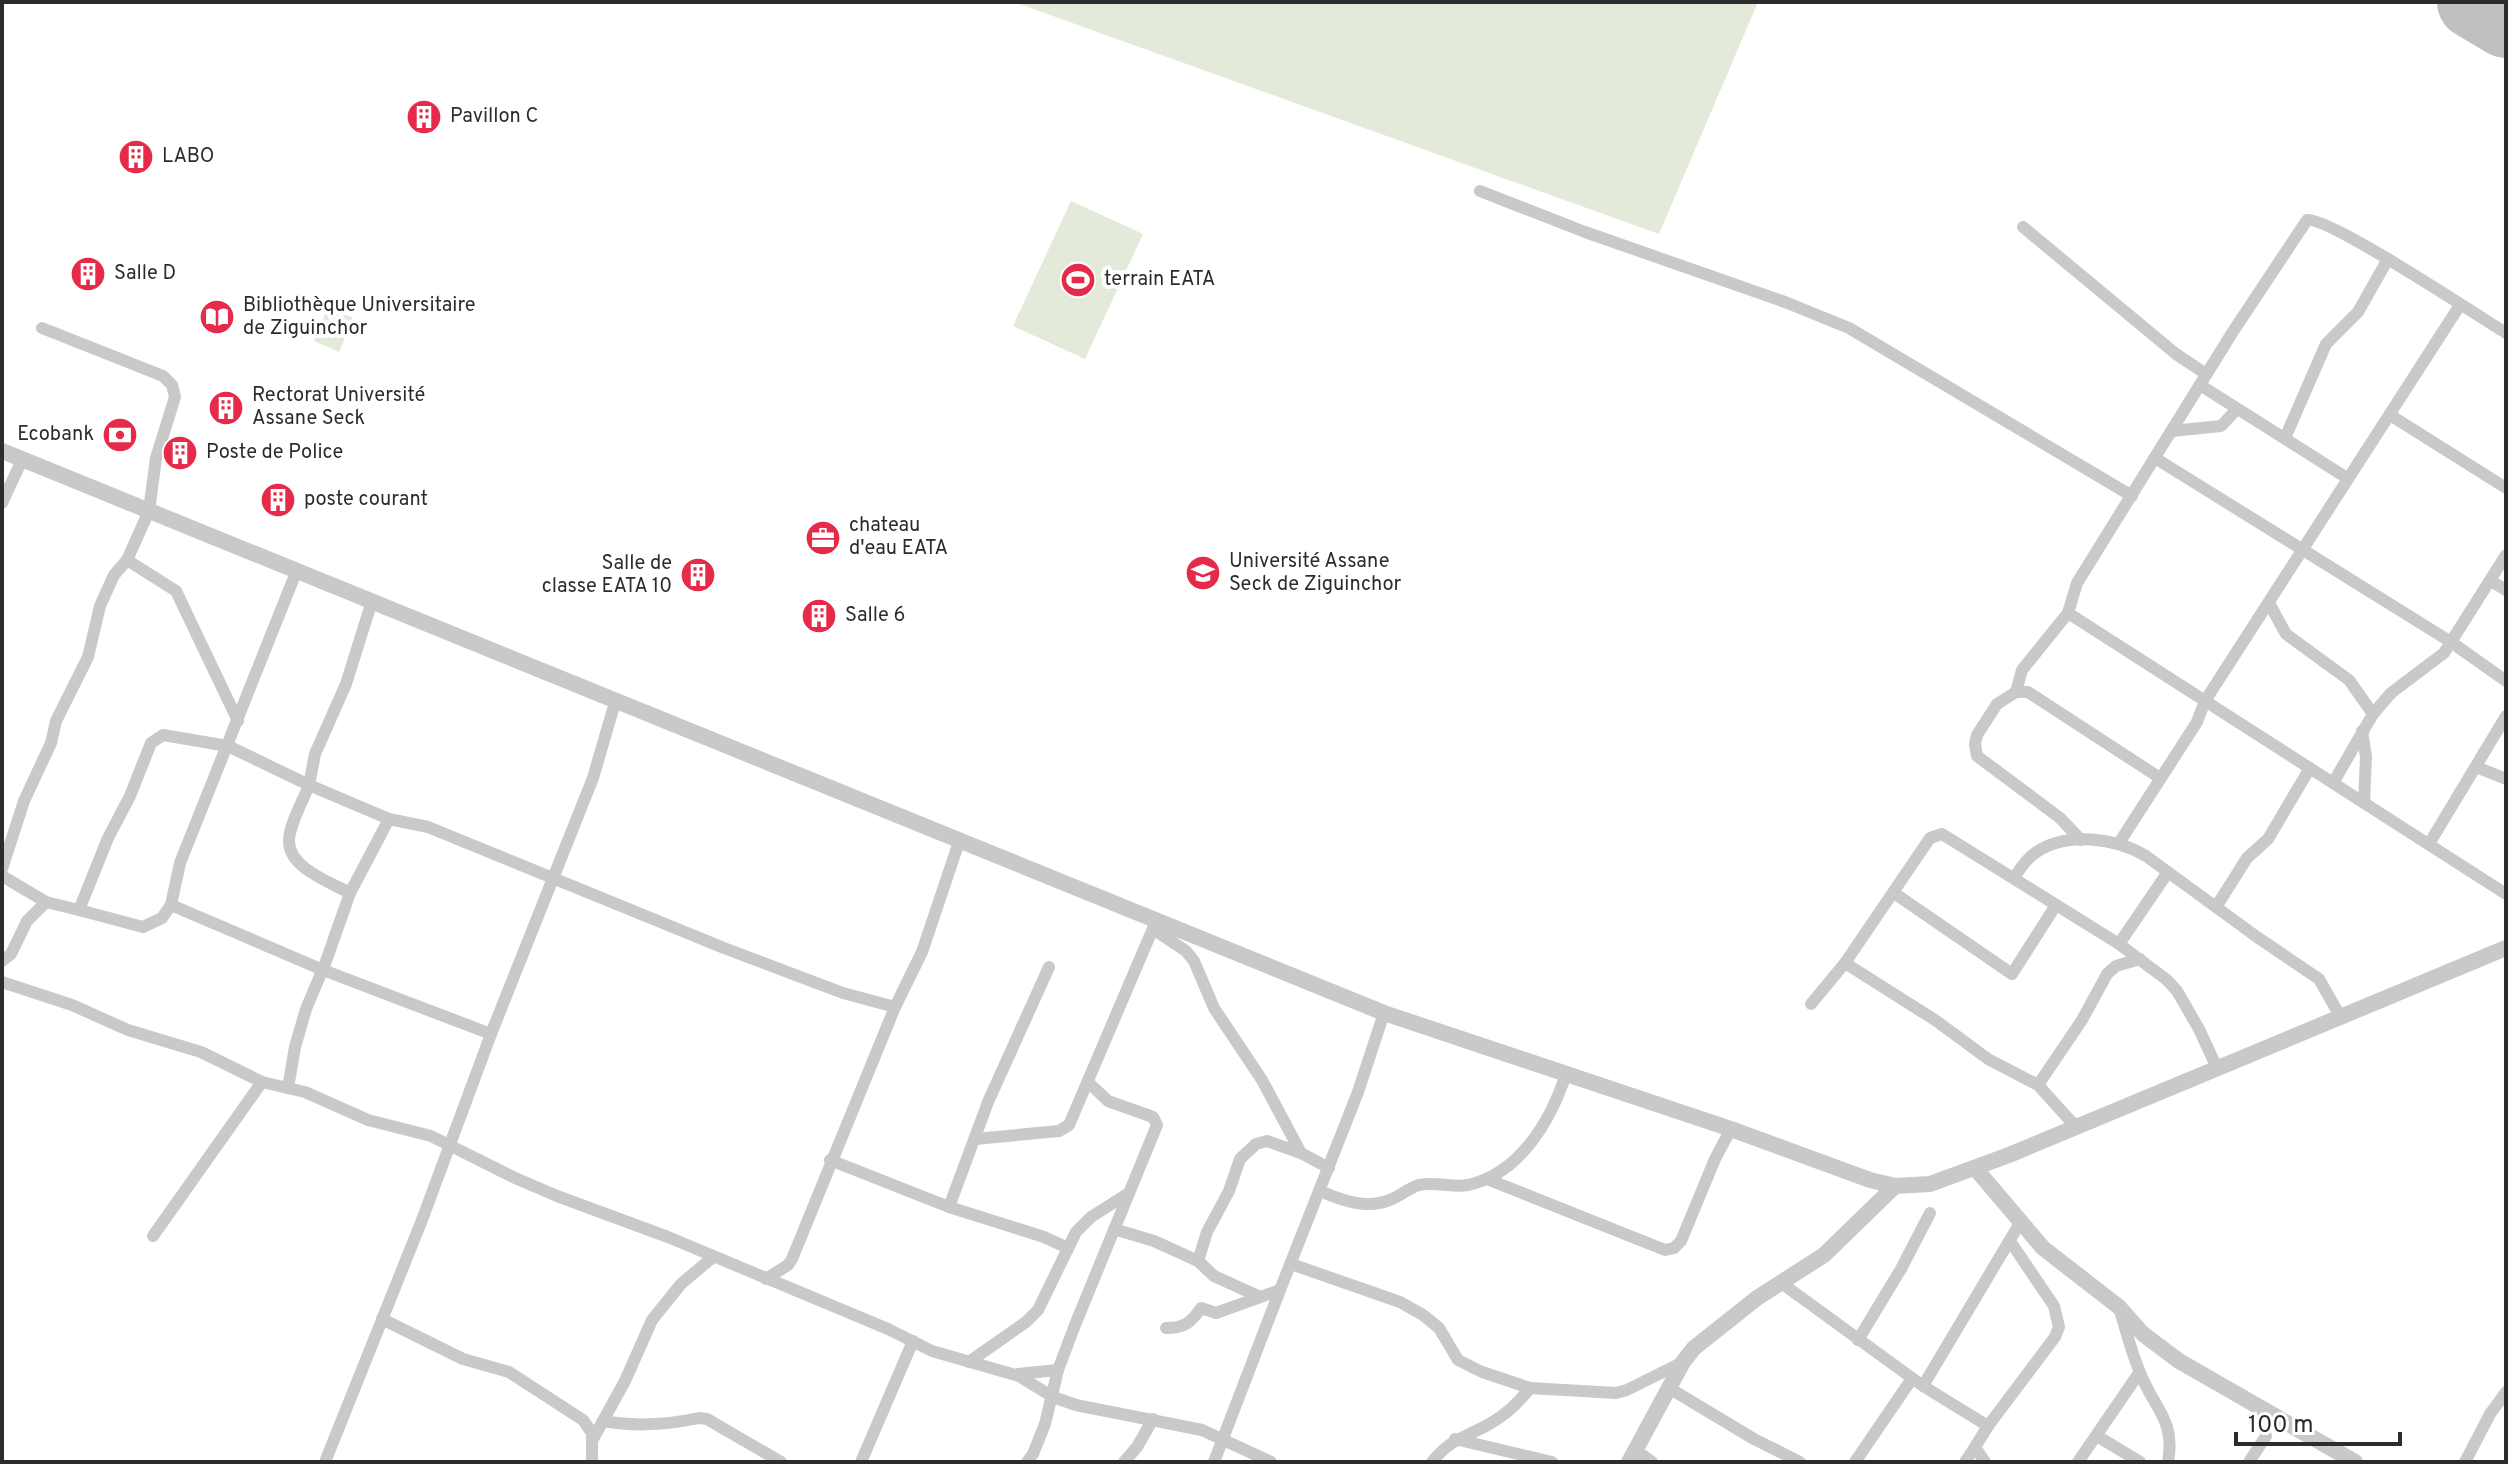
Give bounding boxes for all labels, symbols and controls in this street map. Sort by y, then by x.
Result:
building icon: Pavillon C [405,98,443,136]
place label: Pavillon C [450,104,538,130]
building icon: LABO [117,138,155,176]
place label: LABO [162,144,214,170]
building icon: Salle D [69,255,107,293]
place label: Salle D [114,261,176,287]
sports icon: terrain EATA [1059,261,1097,299]
place label: terrain EATA [1104,267,1215,293]
place label: Bibliothèque Universitaire de Ziguinchor [243,293,475,342]
library icon: Bibliothèque Universitaire de Ziguinchor [198,298,236,336]
place label: Rectorat Université Assane Seck [252,383,425,432]
building icon: Rectorat Université Assane Seck [207,389,245,427]
bank icon: Ecobank [101,416,139,454]
place label: Ecobank [17,422,94,448]
building icon: Poste de Police [161,434,199,472]
place label: Poste de Police [206,440,343,466]
building icon: poste courant [259,481,297,519]
place label: poste courant [304,487,428,513]
place label: chateau d'eau EATA [849,513,948,562]
office icon: chateau d'eau EATA [804,519,842,557]
place label: Université Assane Seck de Ziguinchor [1229,549,1402,598]
place label: Salle de classe EATA 10 [542,551,672,600]
school or university icon: Université Assane Seck de Ziguinchor [1184,554,1222,592]
building icon: Salle de classe EATA 10 [679,556,717,594]
building icon: Salle 6 [800,597,838,635]
place label: Salle 6 [845,603,905,629]
scale bar [2236,1396,2400,1446]
text: 100 m [2248,1411,2314,1441]

